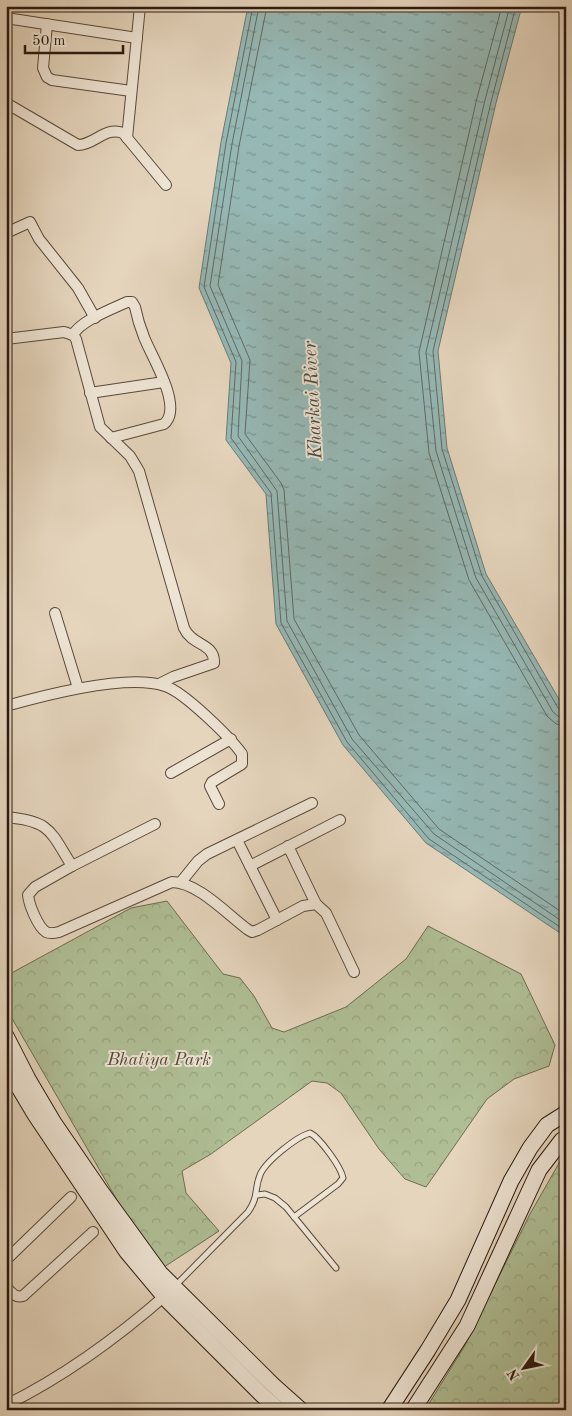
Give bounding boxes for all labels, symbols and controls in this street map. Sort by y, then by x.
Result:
scale bar [25,22,122,54]
text: 50 m [32,34,66,49]
water label: Kharkai River [301,339,327,461]
park label: Bhatiya Park [106,1051,211,1069]
north arrow [500,1344,550,1394]
text: N [505,1366,523,1383]

